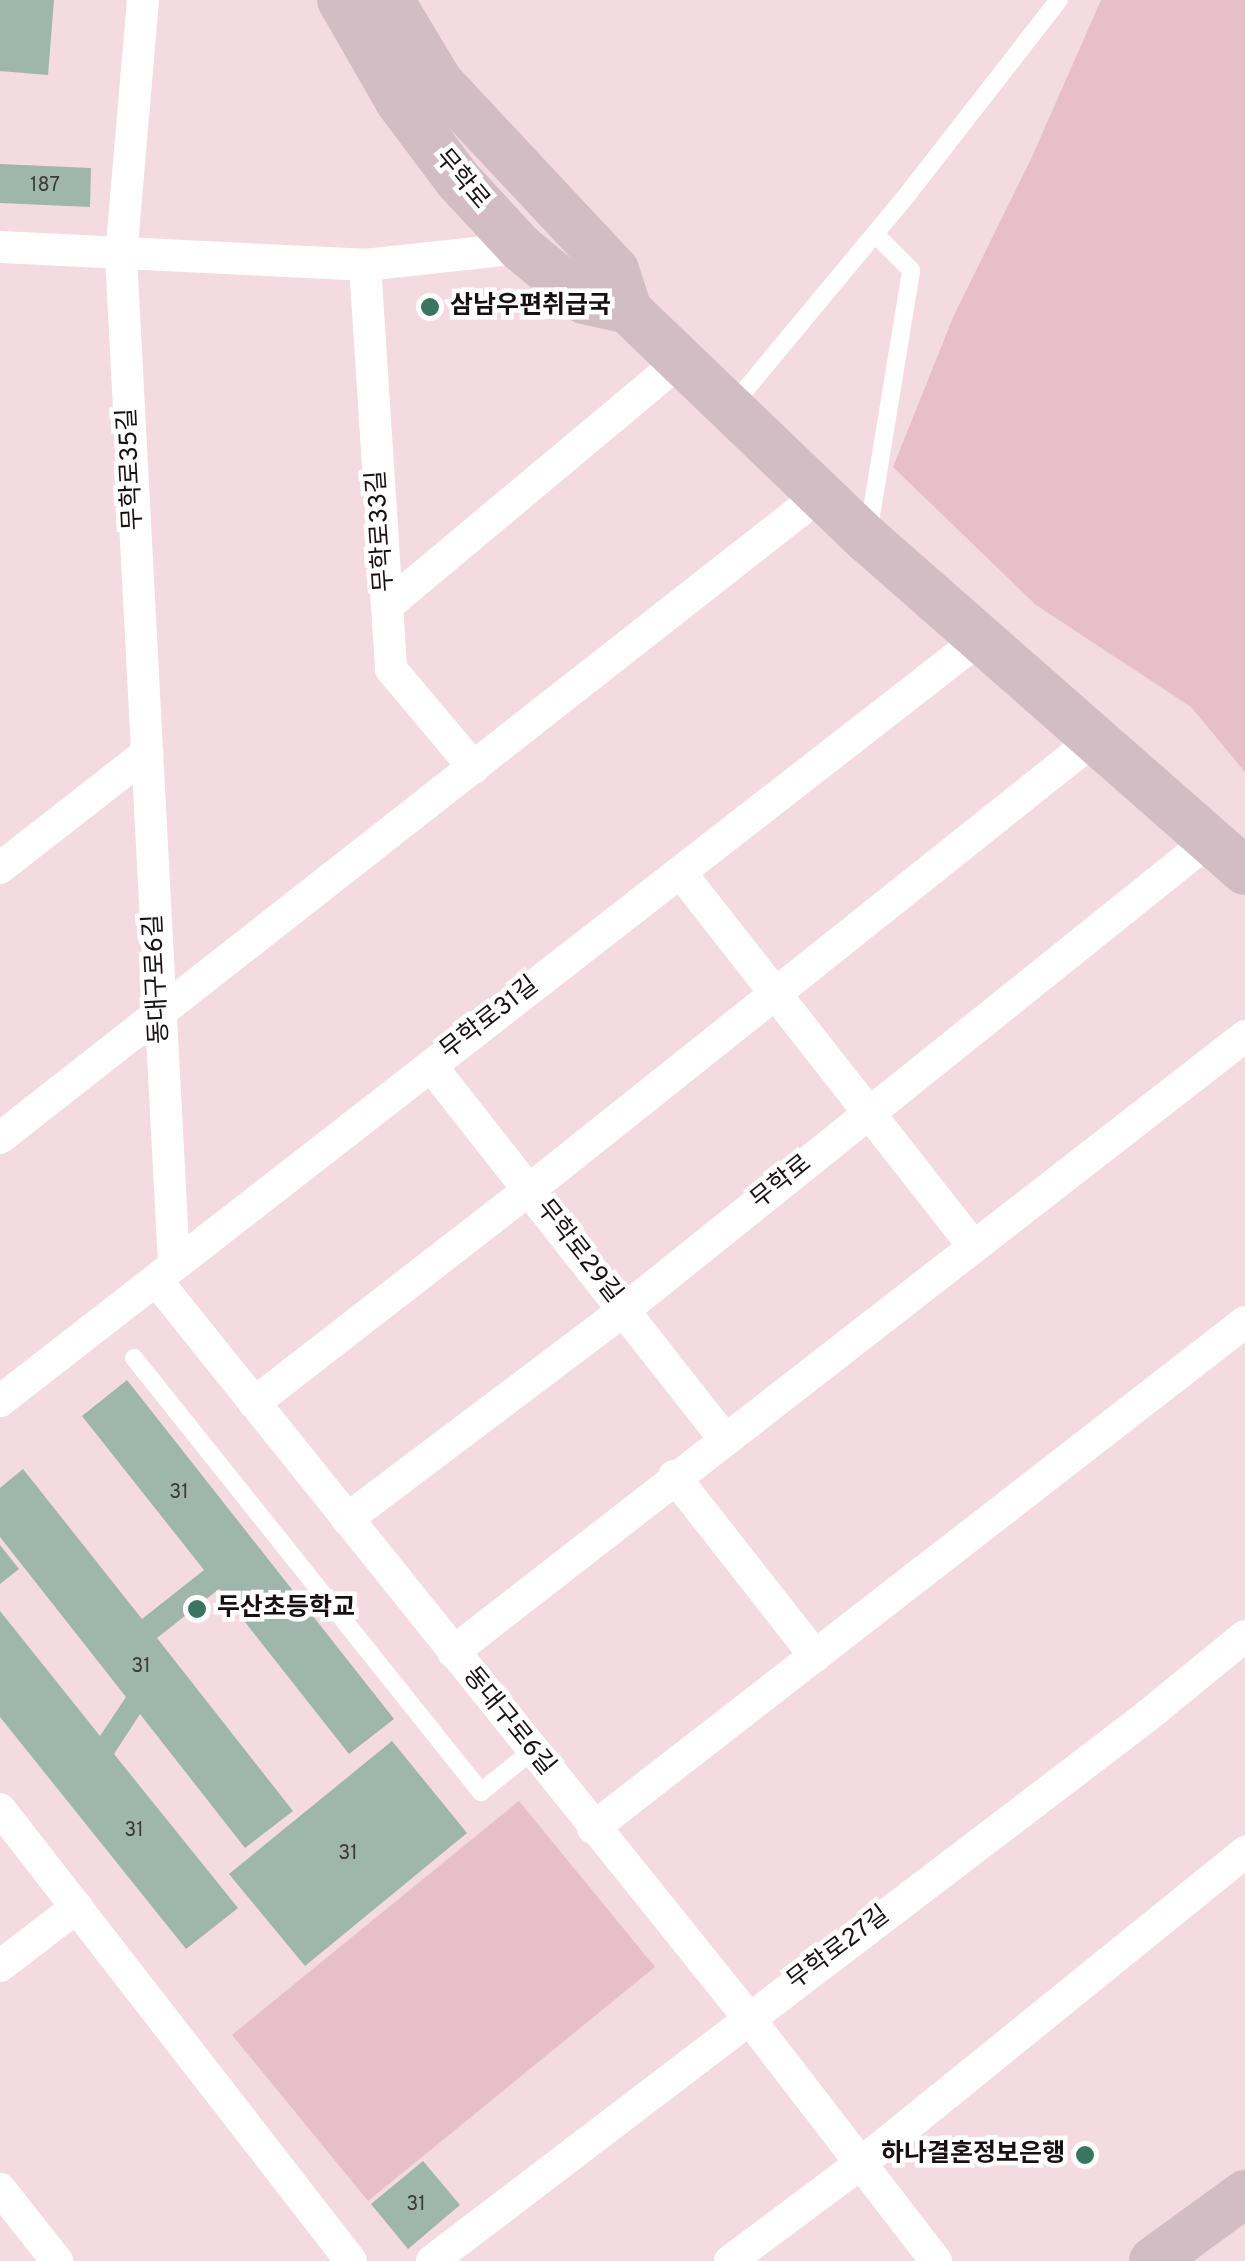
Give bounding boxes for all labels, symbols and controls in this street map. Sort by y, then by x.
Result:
street label: 무학로 [427,144,495,216]
house number: 187 [30,174,60,198]
place label: 삼남우편취급국 [450,292,611,322]
marker: 삼남우편취급국 [419,296,441,318]
street label: 무학로35길 [114,407,150,531]
street label: 무학로33길 [363,469,401,593]
street label: 동대구로6길 [140,913,176,1045]
street label: 무학로31길 [435,971,545,1067]
street label: 무학로 [746,1150,818,1216]
street label: 무학로29길 [529,1195,627,1309]
house number: 31 [169,1481,189,1505]
place label: 두산초등학교 [217,1594,355,1624]
marker: 두산초등학교 [186,1598,208,1620]
house number: 31 [131,1655,151,1679]
street label: 동대구로6길 [455,1662,561,1782]
house number: 31 [124,1819,144,1843]
house number: 31 [338,1842,358,1866]
street label: 무학로27길 [782,1901,896,1997]
place label: 하나결혼정보은행 [881,2140,1065,2170]
marker: 하나결혼정보은행 [1074,2144,1096,2166]
house number: 31 [406,2193,426,2217]

